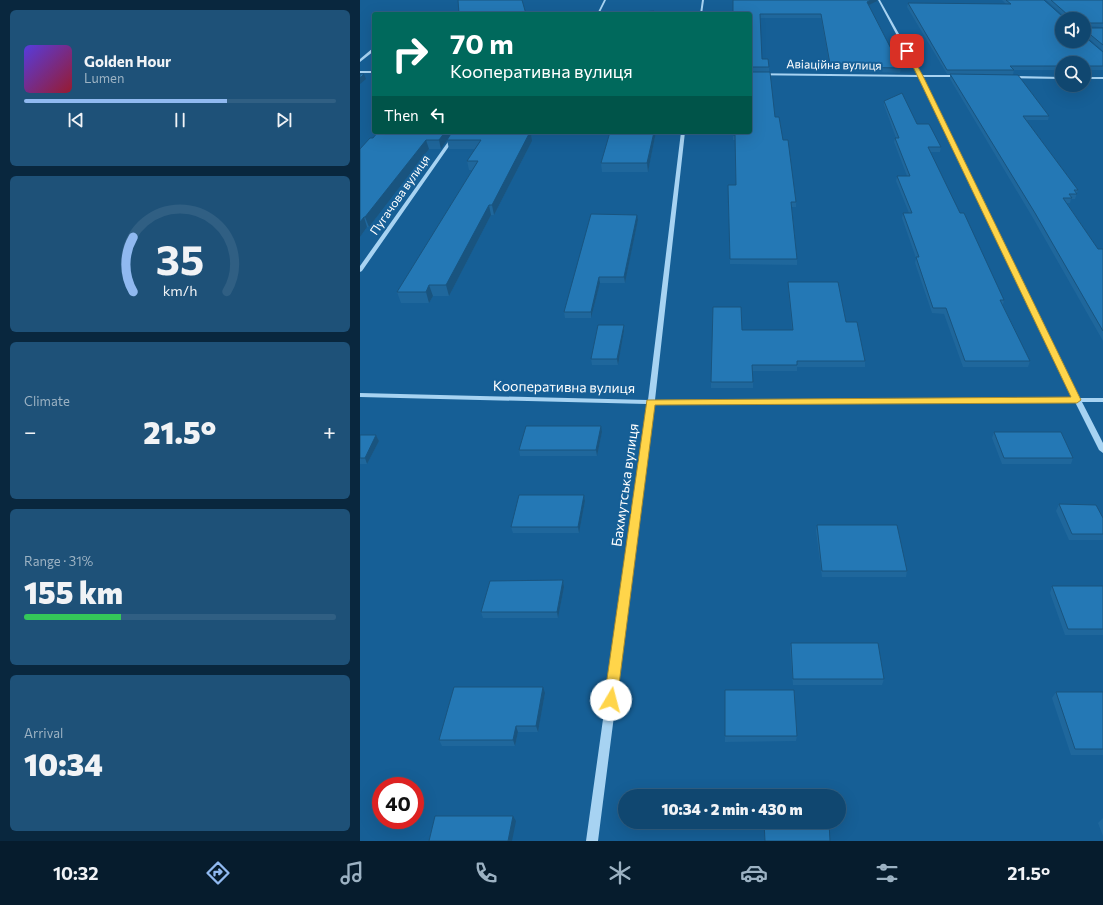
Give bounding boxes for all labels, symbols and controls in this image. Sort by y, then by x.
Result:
map controls [1055,12,1091,92]
button: sound [1055,12,1091,48]
text: 70 m [450,26,514,60]
icon: right [384,28,436,80]
pin [890,34,924,68]
icon: arrive [896,40,918,62]
text: Golden Hour [84,52,171,70]
street label: Авіаційна вулиця [786,56,882,72]
button: search [1055,56,1091,92]
text: Кооперативна вулиця [450,60,633,82]
text: Lumen [84,70,124,86]
icon: left [427,104,449,126]
text: Then [384,106,419,124]
icon: previous [65,109,87,131]
icon: pause [169,109,191,131]
icon: next [273,109,295,131]
street label: Пугачова вулиця [366,152,432,237]
text: 35 [156,233,204,284]
text: km/h [163,281,197,299]
street label: Кооперативна вулиця [493,377,635,396]
text: Climate [24,393,70,409]
text: 21.5° [143,413,216,450]
text: − [24,418,37,445]
text: + [323,418,336,445]
street label: Бахмутська вулиця [607,422,642,548]
text: Range · 31% [24,553,93,569]
text: 155 km [24,573,123,610]
position arrow [590,679,632,721]
text: Arrival [24,725,63,741]
text: 10:34 [24,745,103,782]
speed limit sign: 40 [372,777,424,829]
text: 10:34 · 2 min · 430 m [661,800,803,818]
icon: directions [204,859,232,887]
icon: music [338,859,366,887]
icon: phone [472,859,500,887]
icon: climate [606,859,634,887]
icon: car [740,859,768,887]
icon: filters [873,859,901,887]
text: 10:32 [53,862,98,884]
text: 21.5° [1007,862,1050,884]

